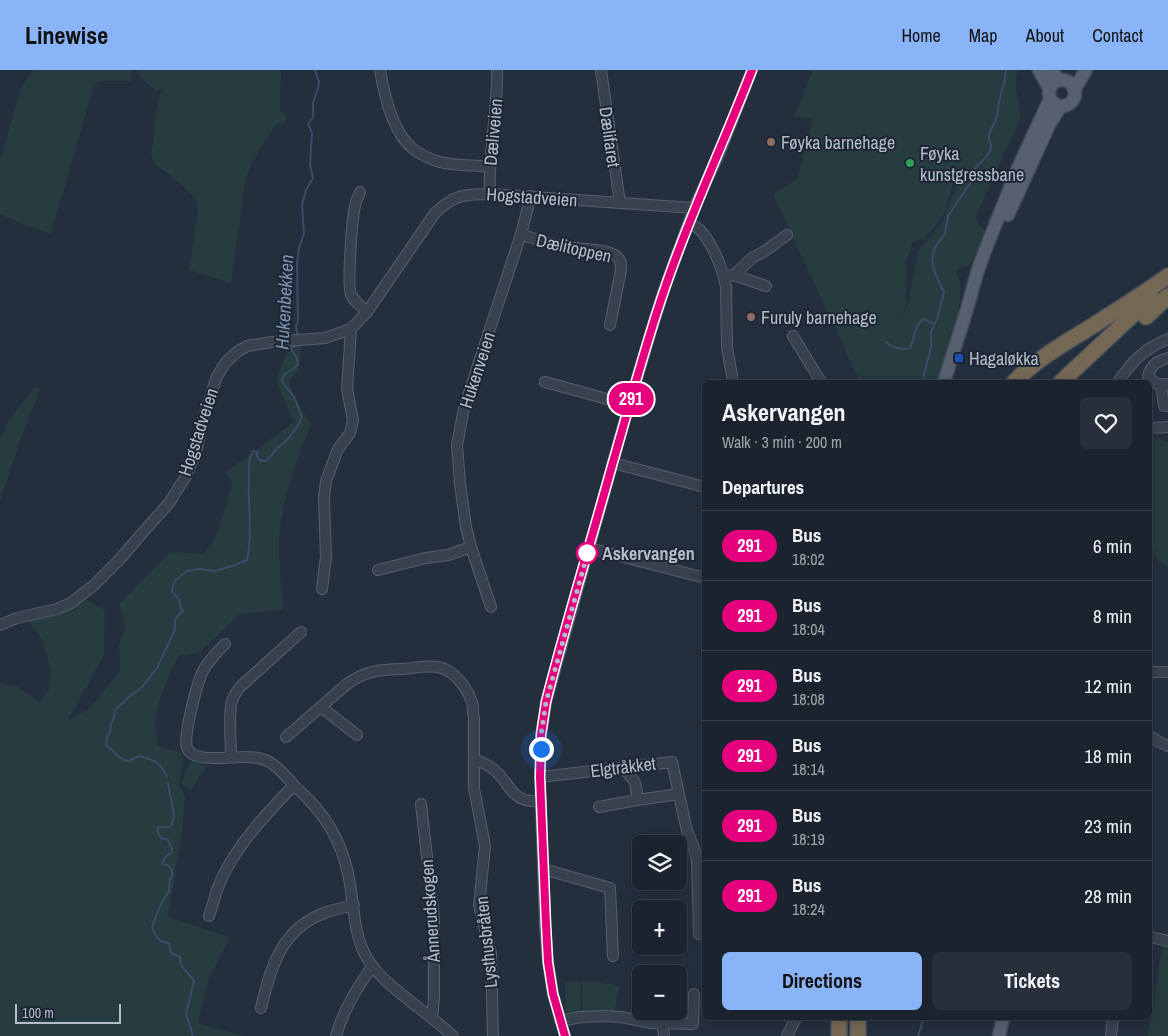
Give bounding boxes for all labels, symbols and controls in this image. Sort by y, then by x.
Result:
text: Linewise [25,19,108,51]
text: Home [901,23,941,48]
text: Map [969,23,998,48]
text: About [1026,23,1064,48]
text: Contact [1092,23,1143,48]
street label: Dæliveien [478,97,508,167]
street label: Dælifaret [593,105,627,169]
place label: Føyka barnehage [781,130,895,155]
marker: Føyka barnehage [765,136,777,148]
place label: Føyka kunstgressbane [920,141,1024,187]
marker: Føyka kunstgressbane [904,157,916,169]
street label: Hogstadveien [486,181,578,213]
street label: Dælitoppen [534,227,614,269]
water label: Hukenbekken [269,254,299,350]
place label: Furuly barnehage [761,305,877,330]
marker: Furuly barnehage [745,311,757,323]
street label: Hukenveien [453,329,501,411]
place label: Hagaløkka [969,346,1039,371]
marker: Hagaløkka [953,352,965,364]
line badge: 291 [602,383,660,415]
street label: Hogstadveien [172,385,224,479]
text: 291 [619,386,643,411]
text: Askervangen [722,396,846,428]
button: heart [1080,397,1132,449]
text: Walk · 3 min · 200 m [722,431,842,453]
text: Departures [722,474,804,500]
text: Bus [792,522,821,548]
text: 291 [737,533,762,558]
text: 6 min [1093,533,1132,559]
place label: Askervangen [602,541,695,566]
marker: Askervangen [576,542,598,564]
text: 18:02 [792,548,825,570]
text: Bus [792,592,821,618]
text: 291 [737,603,762,628]
text: 8 min [1093,603,1132,629]
text: 18:04 [792,618,825,640]
text: Bus [792,662,821,688]
text: 291 [737,673,762,698]
text: 12 min [1084,673,1132,699]
text: 18:08 [792,688,825,710]
text: Bus [792,732,821,758]
your location [529,737,554,762]
text: 291 [737,743,762,768]
text: 18 min [1084,743,1132,769]
street label: Elgtråkket [589,751,657,783]
text: 18:14 [792,758,825,780]
text: Bus [792,802,821,828]
text: 291 [737,813,762,838]
text: 23 min [1084,813,1132,839]
text: 18:19 [792,828,825,850]
map controls [632,835,687,1020]
button: layers [632,835,687,890]
street label: Ånnerudskogen [414,859,446,964]
text: Bus [792,872,821,898]
text: 291 [737,883,762,908]
text: 28 min [1084,883,1132,909]
street label: Lysthusbråten [469,895,503,989]
text: 18:24 [792,898,825,920]
button: + [632,900,687,955]
button: Directions [722,952,922,1010]
button: Tickets [932,952,1132,1010]
button: − [632,965,687,1020]
scale bar [15,1001,121,1024]
text: 100 m [22,1004,54,1022]

